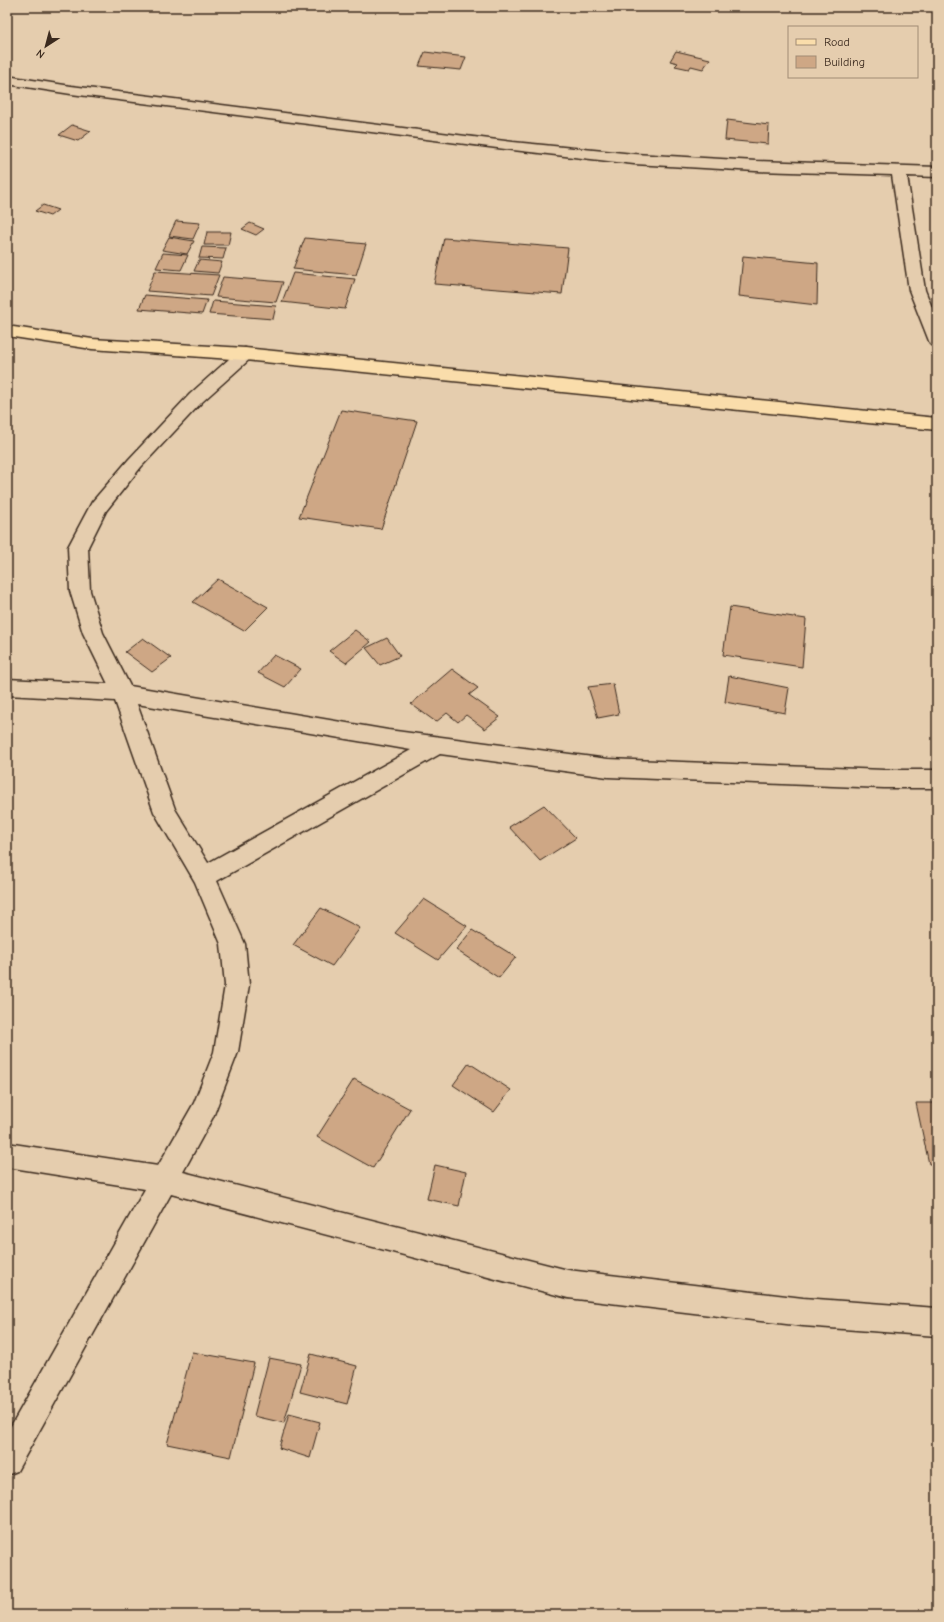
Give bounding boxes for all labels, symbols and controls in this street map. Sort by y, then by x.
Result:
north arrow [26,26,66,66]
legend [788,26,918,78]
text: Road [824,35,850,49]
text: N [34,46,47,61]
text: Building [824,55,865,69]

